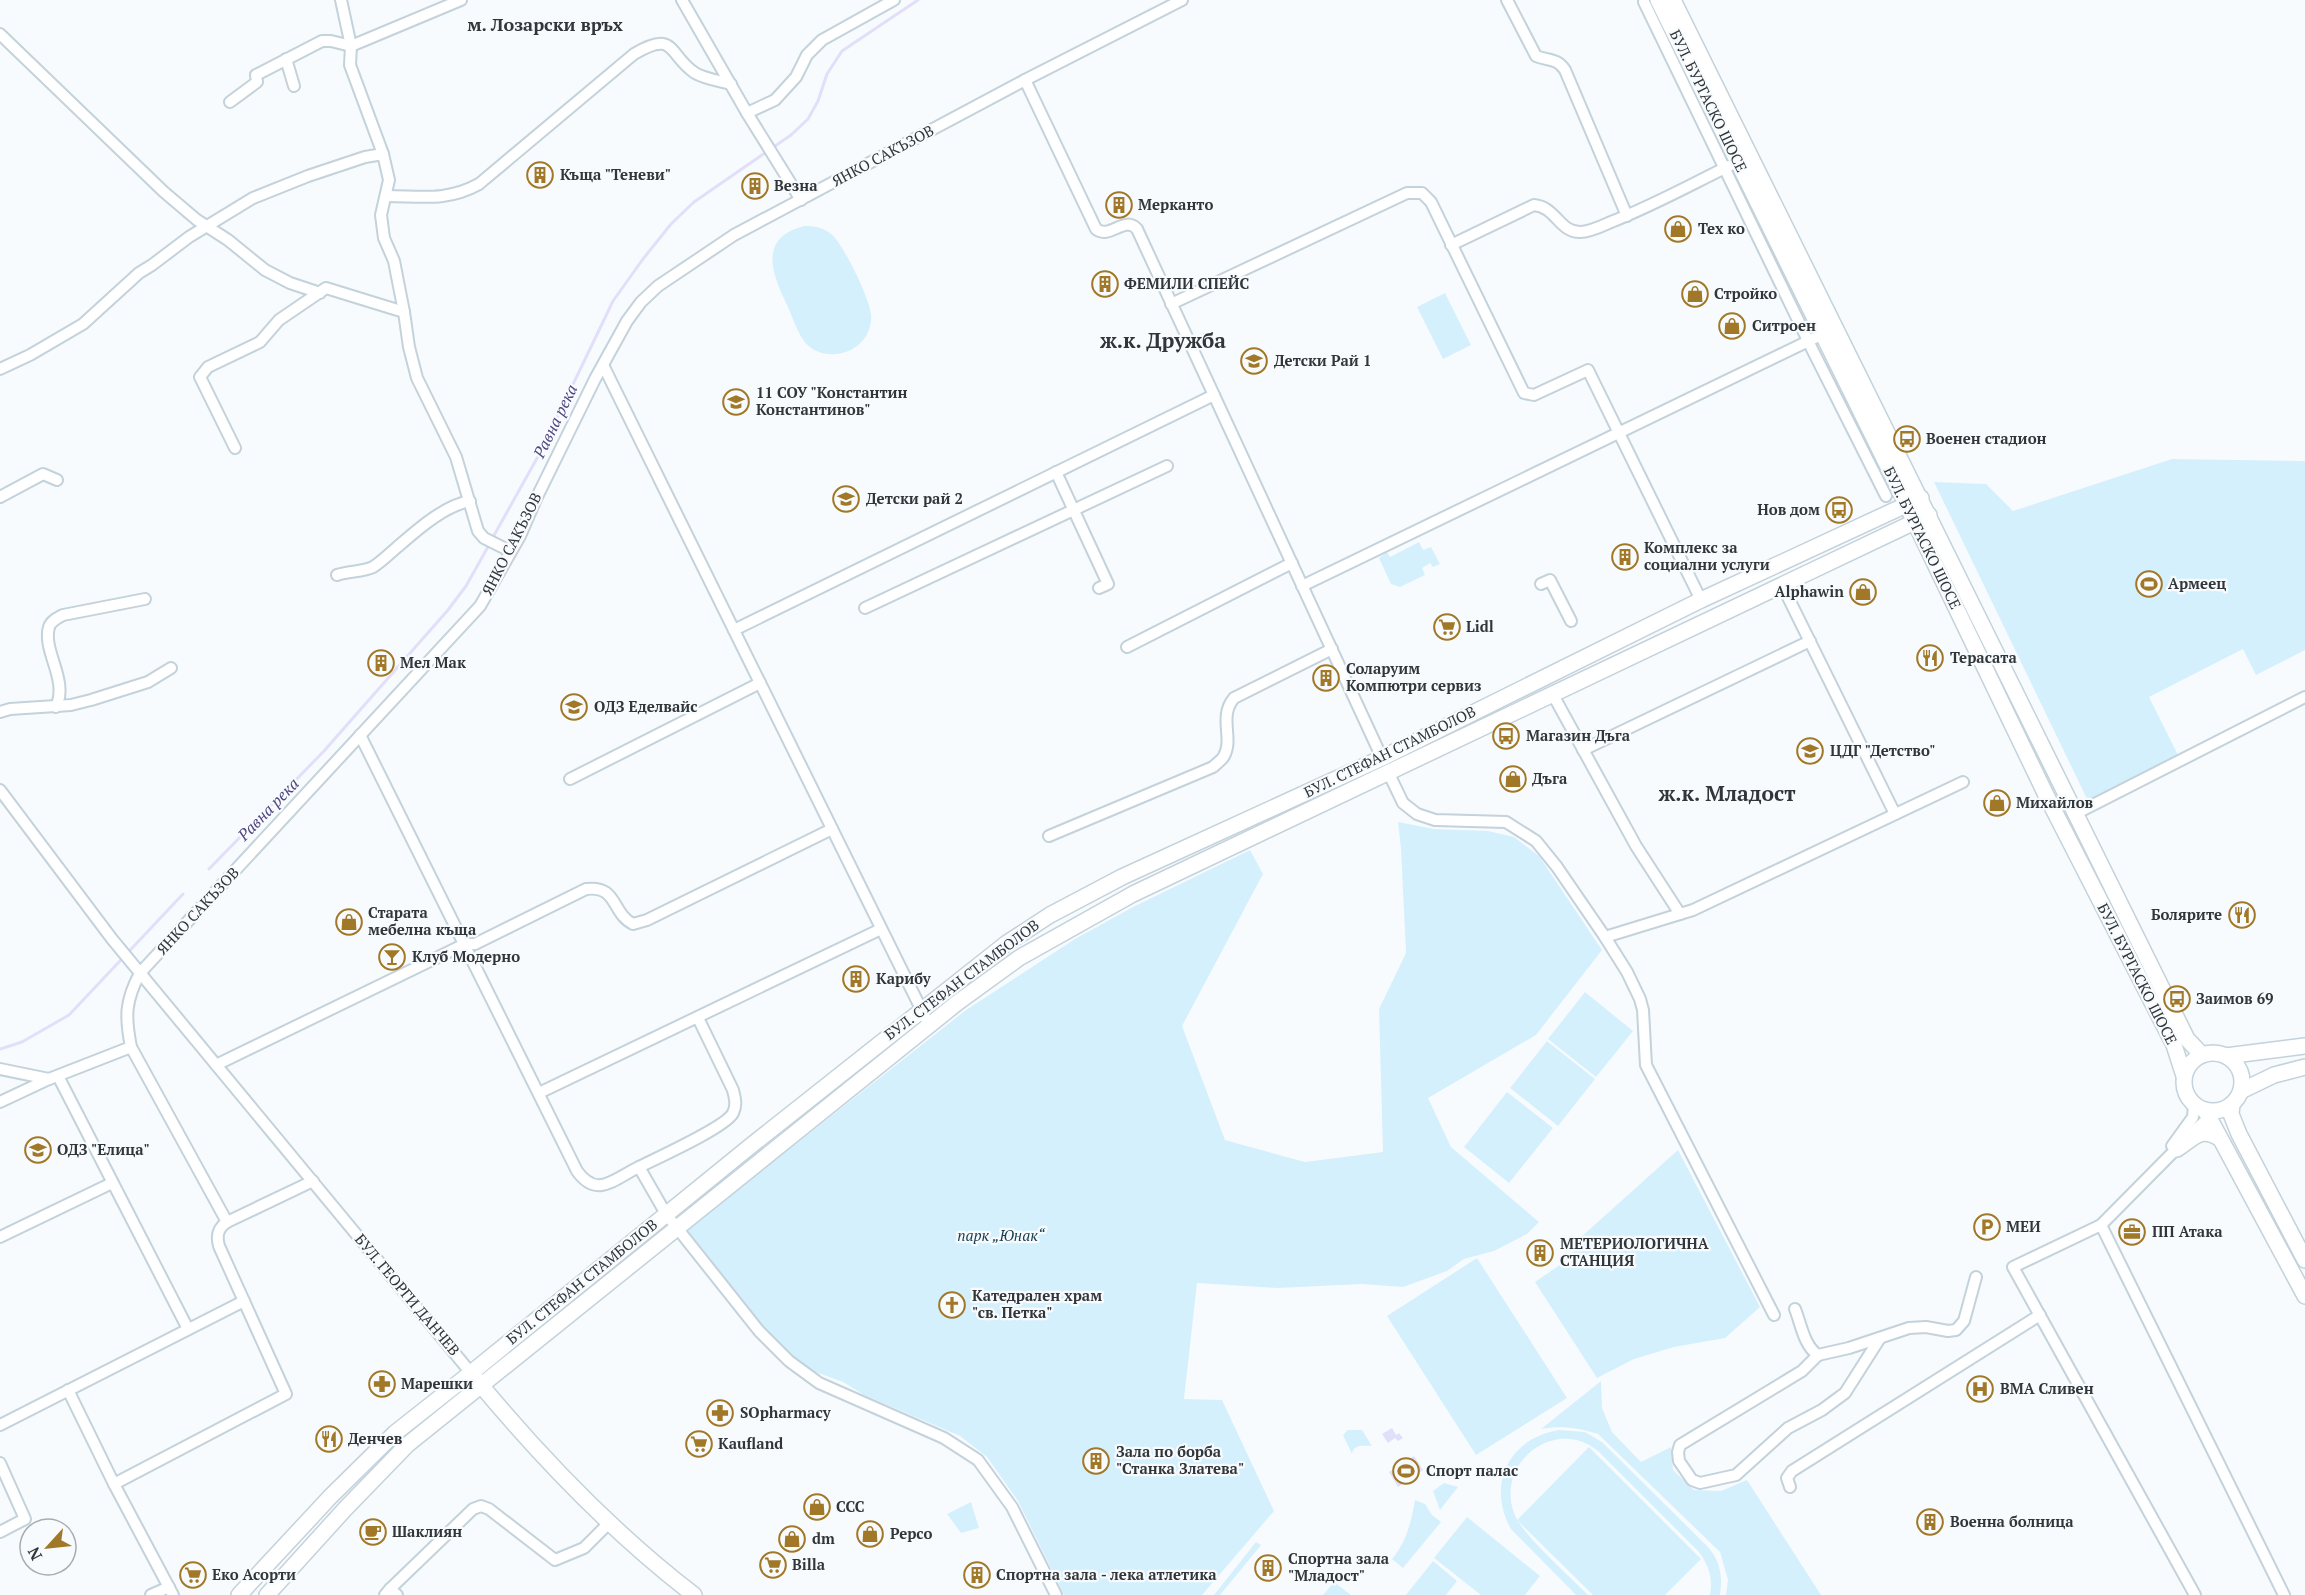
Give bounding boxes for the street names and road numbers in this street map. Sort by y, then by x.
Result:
street label: БУЛ. БУРГАСКО ШОСЕ [1666,26,1752,175]
street label: ЯНКО САКЪЗОВ [828,120,937,190]
street label: БУЛ. БУРГАСКО ШОСЕ [1880,463,1966,612]
street label: ЯНКО САКЪЗОВ [477,489,546,598]
street label: БУЛ. СТЕФАН СТАМБОЛОВ [1300,701,1479,802]
street label: ЯНКО САКЪЗОВ [152,862,243,958]
street label: БУЛ. БУРГАСКО ШОСЕ [2094,899,2182,1048]
street label: БУЛ. СТЕФАН СТАМБОЛОВ [880,914,1043,1044]
street label: БУЛ. СТЕФАН СТАМБОЛОВ [502,1214,661,1348]
street label: БУЛ. ГЕОРГИ ДАНЧЕВ [351,1229,465,1359]

